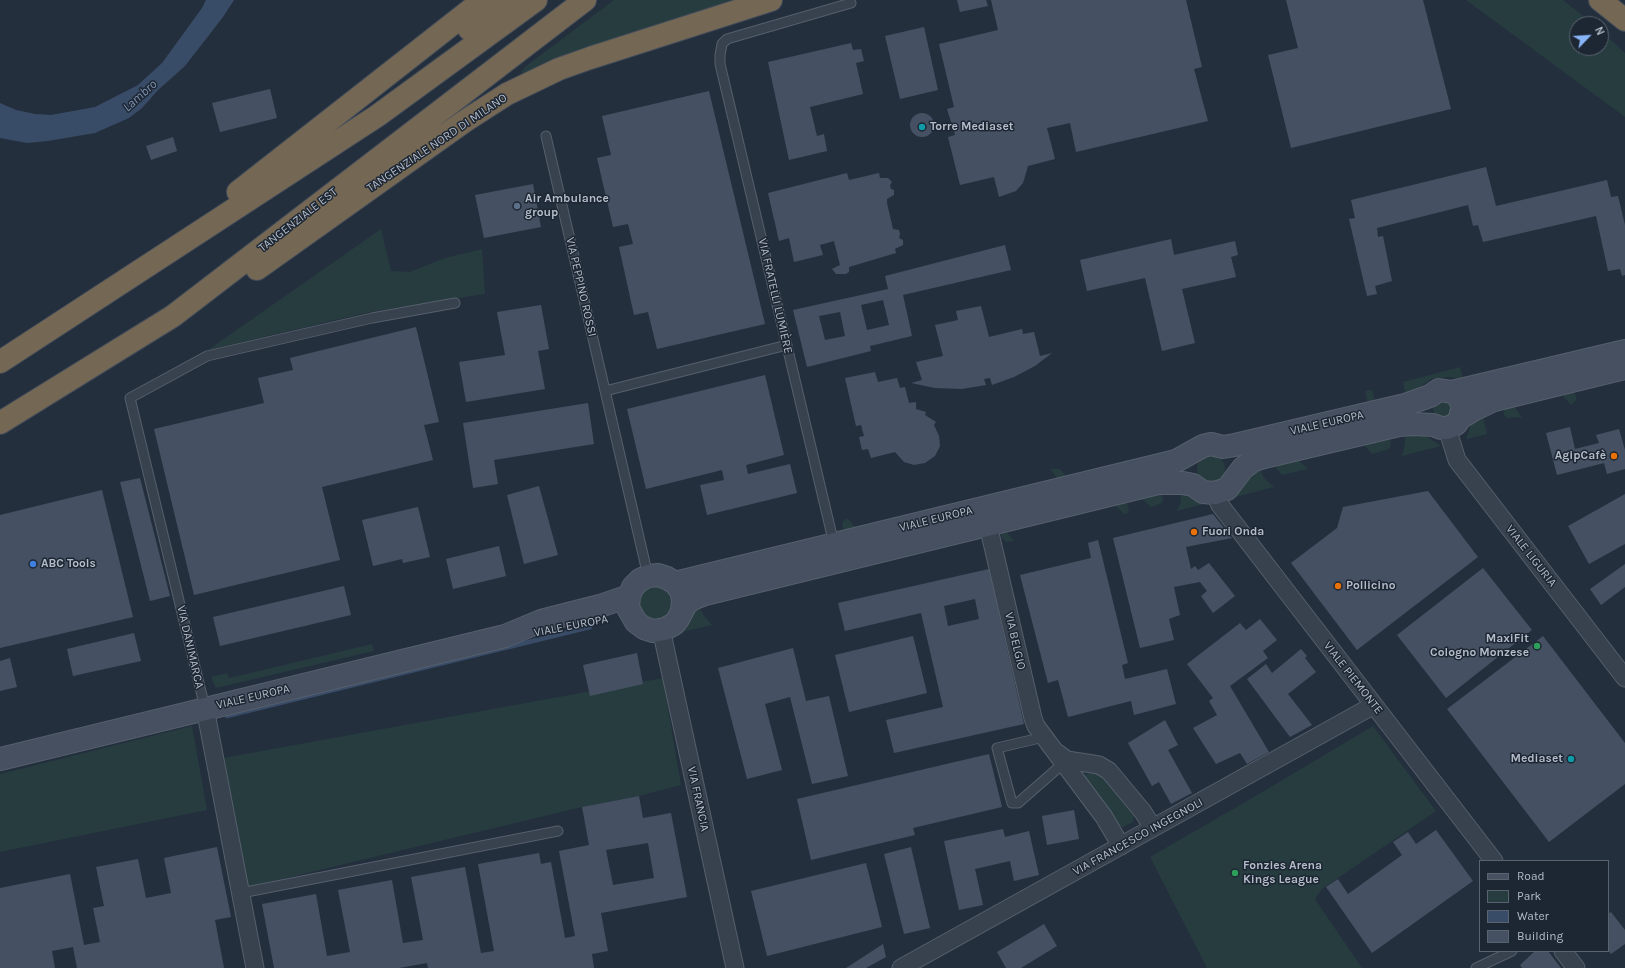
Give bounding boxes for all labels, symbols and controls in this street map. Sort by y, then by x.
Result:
north arrow [1569,16,1609,56]
text: N [1592,25,1607,37]
water label: Lambro [120,77,160,115]
street label: TANGENZIALE NORD DI MILANO [364,91,510,195]
place label: Torre Mediaset [930,120,1013,134]
marker: Torre Mediaset [917,122,927,132]
street label: TANGENZIALE EST [256,185,340,255]
place label: Air Ambulance group [525,192,609,220]
marker: Air Ambulance group [512,201,522,211]
street label: VIA PEPPINO ROSSI [563,236,599,338]
street label: VIA FRATELLI LUMIÈRE [755,237,795,355]
street label: VIALE EUROPA [1289,408,1365,438]
place label: AgipCafè [1555,449,1606,463]
marker: AgipCafè [1609,451,1619,461]
street label: VIALE EUROPA [898,503,974,535]
street label: VIALE LIGURIA [1502,522,1560,590]
place label: Fuori Onda [1202,525,1264,539]
marker: Fuori Onda [1189,527,1199,537]
place label: ABC Tools [41,557,96,571]
marker: ABC Tools [28,559,38,569]
place label: Pollicino [1346,579,1396,593]
marker: Pollicino [1333,581,1343,591]
street label: VIA DANIMARCA [173,604,207,690]
street label: VIA BELGIO [1001,611,1029,671]
street label: VIALE EUROPA [533,612,609,640]
place label: MaxiFit Cologno Monzese [1430,632,1529,660]
street label: VIALE PIEMONTE [1320,639,1386,717]
marker: MaxiFit Cologno Monzese [1532,641,1542,651]
street label: VIALE EUROPA [215,682,291,712]
place label: Mediaset [1510,752,1563,766]
marker: Mediaset [1566,754,1576,764]
street label: VIA FRANCIA [684,765,712,833]
street label: VIA FRANCESCO INGEGNOLI [1070,795,1206,879]
place label: Fonzies Arena Kings League [1243,859,1322,887]
legend [1479,860,1609,952]
marker: Fonzies Arena Kings League [1230,868,1240,878]
text: Road [1517,869,1545,883]
text: Park [1517,889,1541,903]
text: Water [1517,909,1549,923]
text: Building [1517,929,1563,943]

